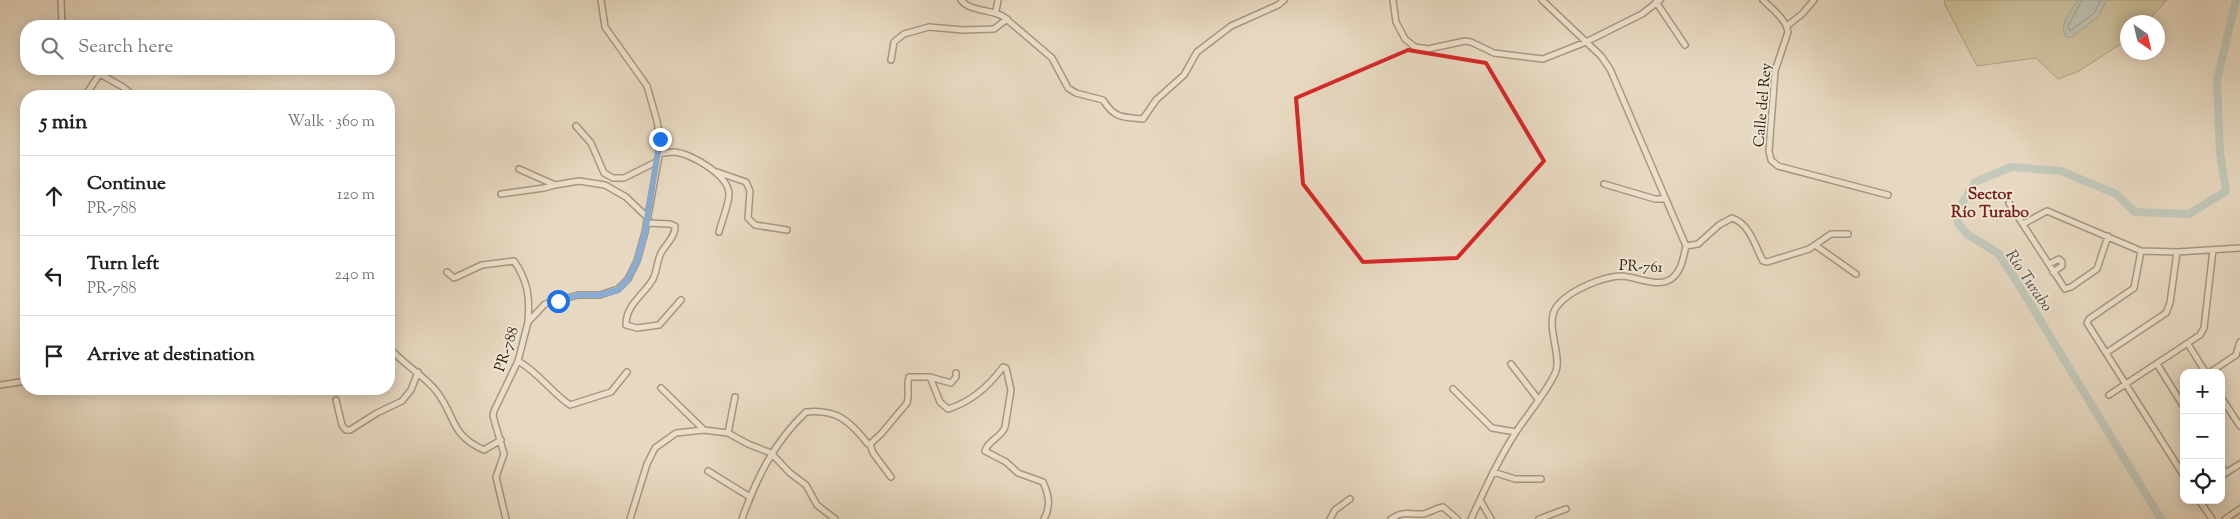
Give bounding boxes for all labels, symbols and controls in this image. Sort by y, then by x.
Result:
north arrow [2120,15,2165,60]
search box [20,20,395,75]
icon: search [38,34,66,62]
text: Search here [78,34,173,61]
street label: Calle del Rey [1749,62,1778,148]
text: 5 min [40,108,87,138]
text: Walk · 360 m [287,111,375,134]
route end [649,128,672,151]
text: Continue [87,171,166,198]
icon: ahead [40,182,68,210]
text: 120 m [337,184,375,207]
district label: Sector Río Turabo [1951,184,2029,225]
text: PR-788 [87,198,137,221]
water label: Río Turabo [1999,246,2057,317]
text: Turn left [87,251,159,278]
street label: PR-761 [1618,256,1663,279]
icon: left [40,262,68,290]
text: 240 m [334,264,375,287]
text: PR-788 [87,278,137,301]
route start [547,290,570,313]
street label: PR-788 [490,324,525,375]
icon: arrive [40,342,68,370]
text: Arrive at destination [87,342,255,369]
map controls [2180,369,2225,504]
button: + [2180,369,2225,414]
button: − [2180,414,2225,459]
button: locate [2180,459,2225,504]

